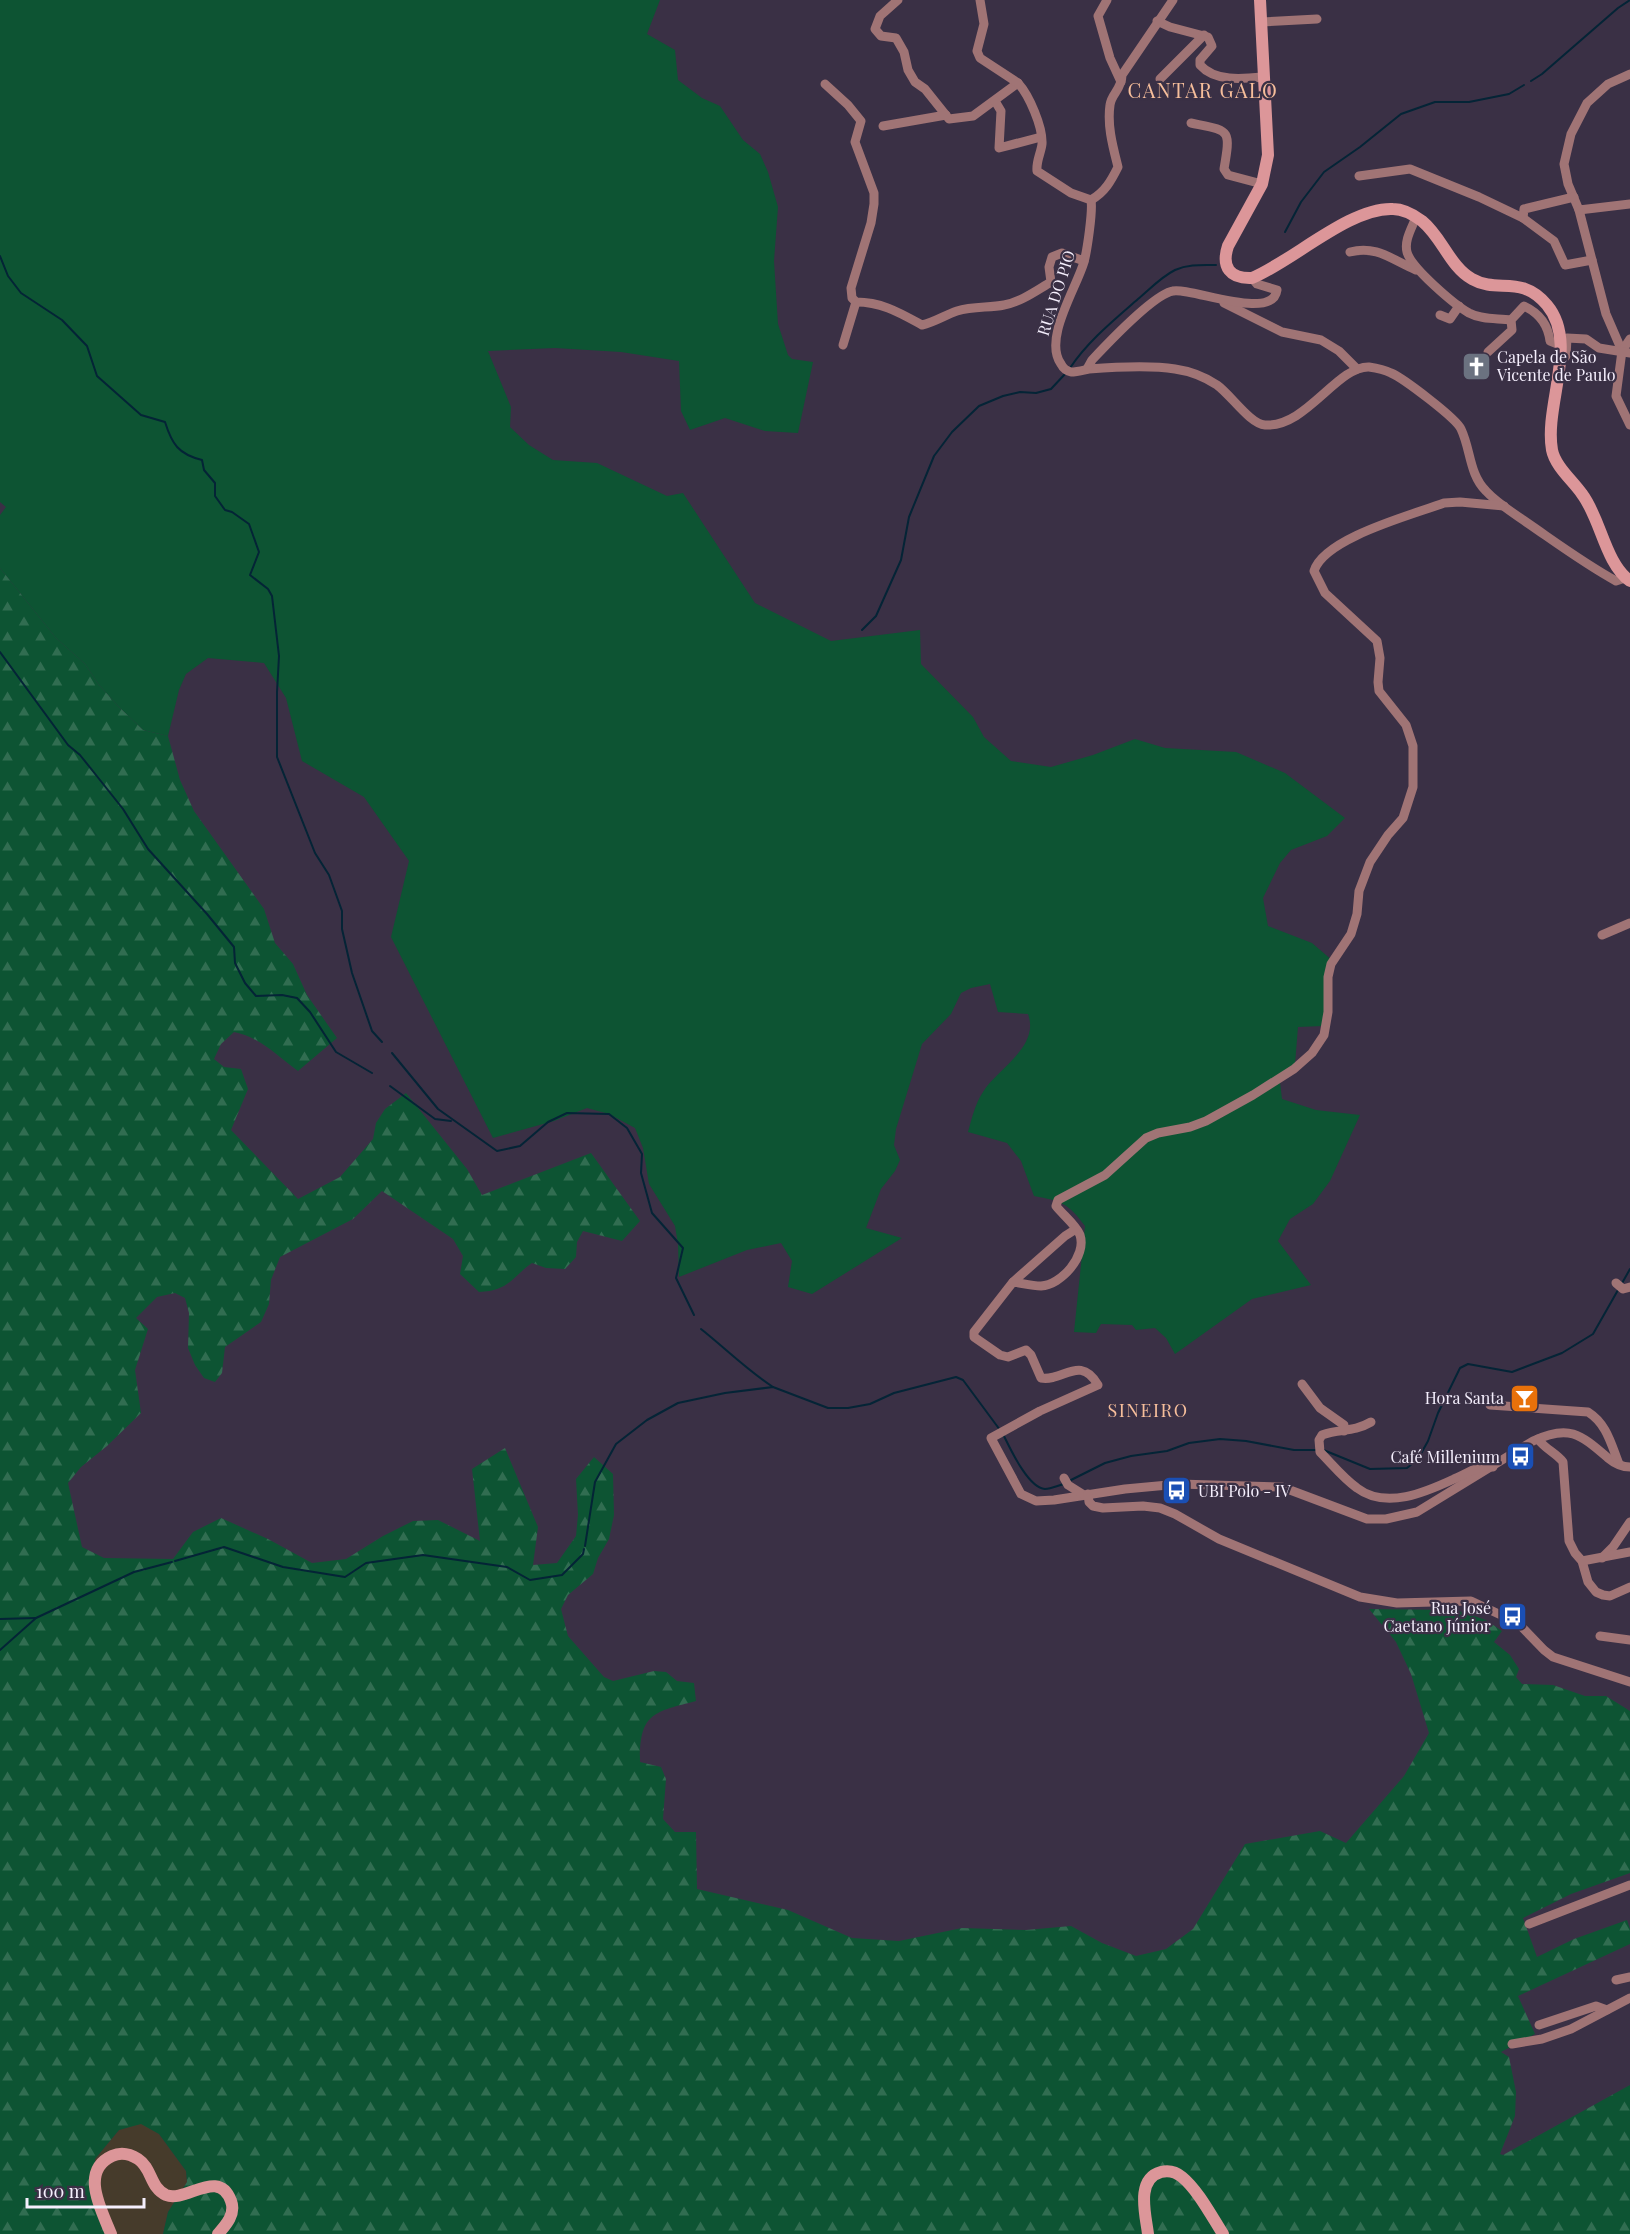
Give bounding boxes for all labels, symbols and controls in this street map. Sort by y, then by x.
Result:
district label: CANTAR GALO [1128,76,1278,103]
street label: RUA DO PIO [1032,247,1079,338]
place label: Capela de São Vicente de Paulo [1496,346,1616,385]
church icon: Capela de São Vicente de Paulo [1460,350,1492,382]
bar icon: Hora Santa [1509,1382,1541,1414]
place label: Hora Santa [1425,1387,1504,1408]
district label: SINEIRO [1107,1398,1189,1422]
bus stop icon: Café Millenium [1505,1441,1537,1473]
place label: Café Millenium [1390,1446,1500,1467]
bus stop icon: UBI Polo - IV [1161,1475,1193,1507]
place label: UBI Polo - IV [1198,1480,1292,1501]
place label: Rua José Caetano Júnior [1384,1597,1491,1636]
bus stop icon: Rua José Caetano Júnior [1496,1601,1528,1633]
scale bar [27,2171,144,2209]
text: 100 m [36,2179,85,2203]

